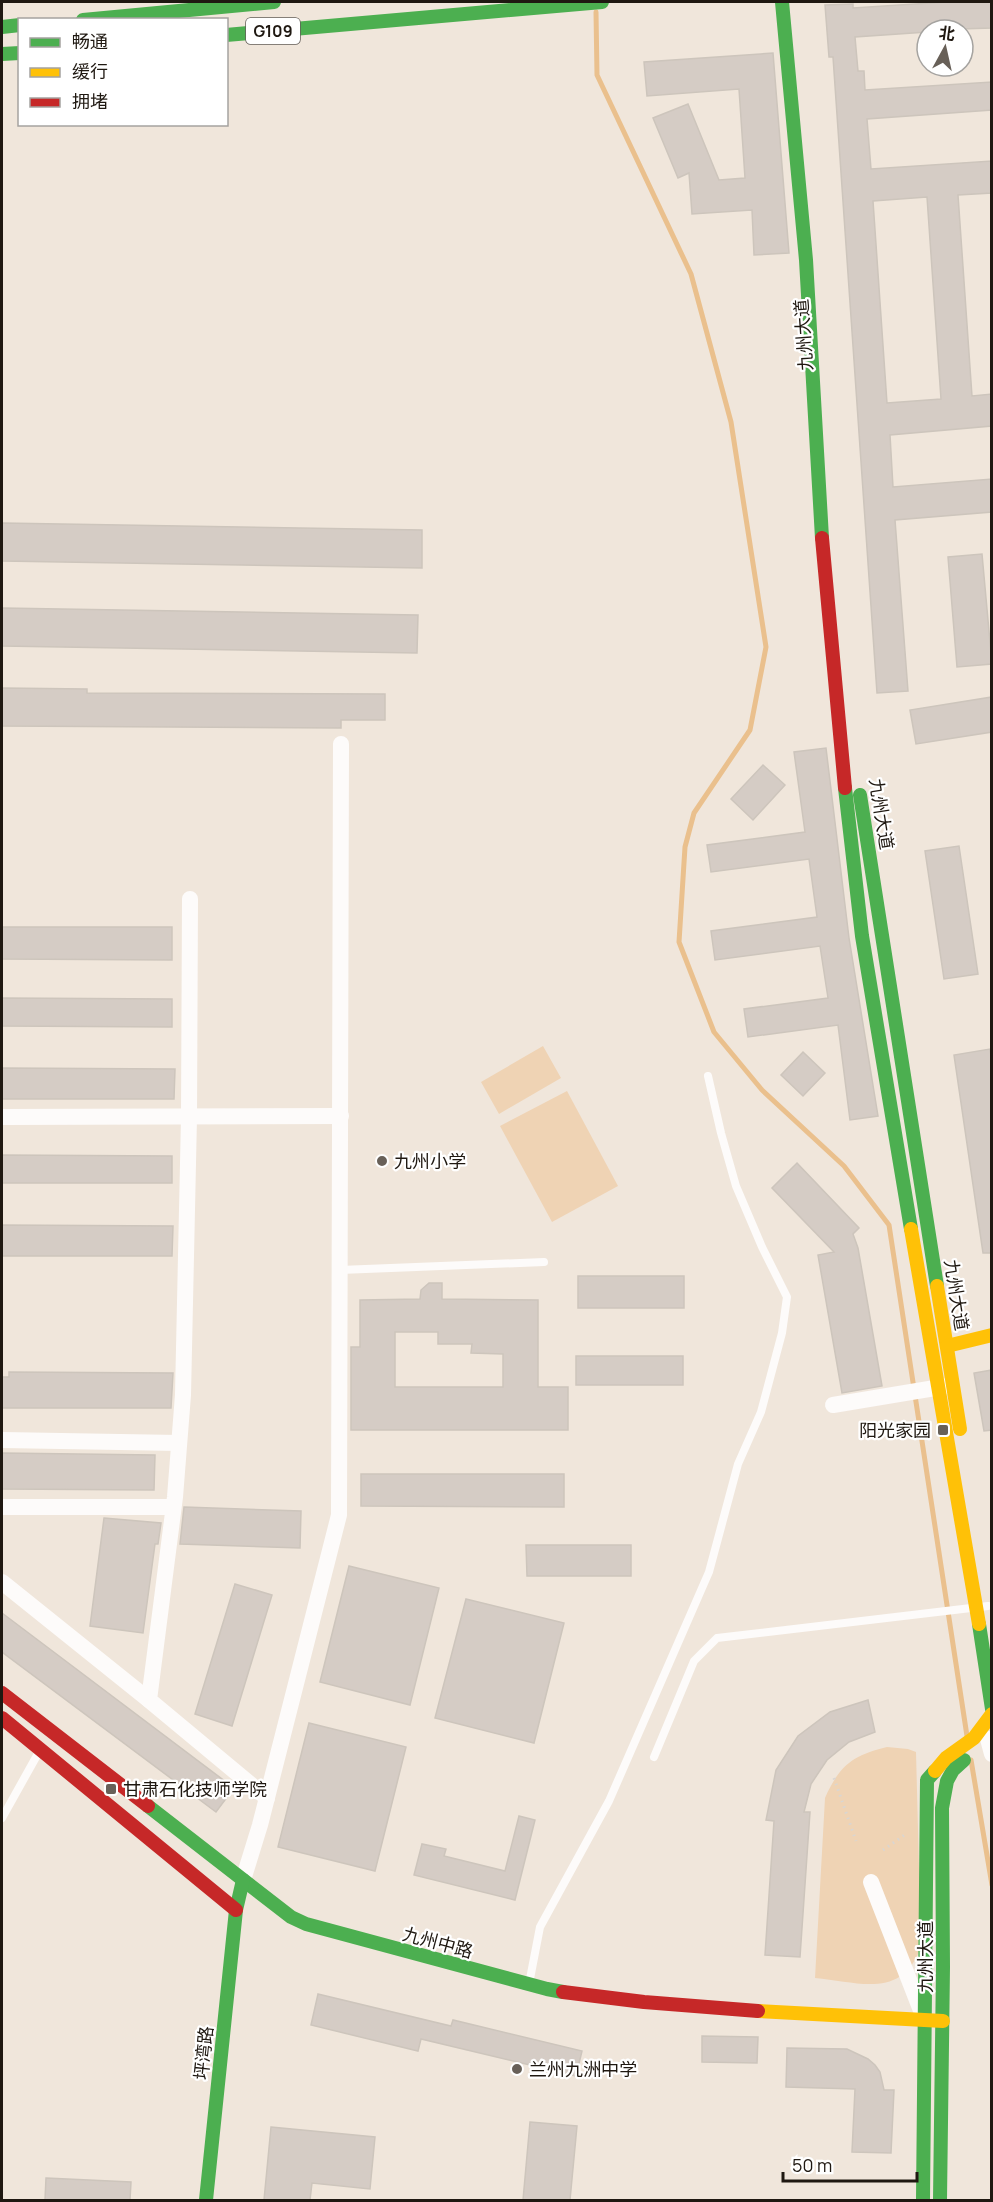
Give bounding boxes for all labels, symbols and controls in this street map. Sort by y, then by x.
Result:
legend [18,18,228,126]
road number: G109 [246,18,300,44]
north arrow [915,18,975,78]
text: 北 [938,21,957,45]
text: 畅通 [72,29,108,53]
text: 缓行 [72,59,108,83]
text: 拥堵 [72,89,108,113]
street label: 九州大道 [789,298,817,372]
street label: 九州大道 [865,777,899,851]
place label: 九州小学 [394,1149,466,1173]
marker: 九州小学 [375,1154,389,1168]
street label: 九州大道 [940,1258,974,1332]
place label: 阳光家园 [859,1418,931,1442]
marker: 阳光家园 [936,1423,950,1437]
place label: 甘肃石化技师学院 [123,1777,267,1801]
marker: 甘肃石化技师学院 [104,1782,118,1796]
street label: 九州中路 [400,1921,476,1963]
street label: 九州大道 [913,1921,937,1993]
street label: 坪湾路 [188,2025,218,2081]
place label: 兰州九洲中学 [529,2057,637,2081]
marker: 兰州九洲中学 [510,2062,524,2076]
scale bar [783,2145,916,2183]
text: 50 m [792,2153,832,2177]

